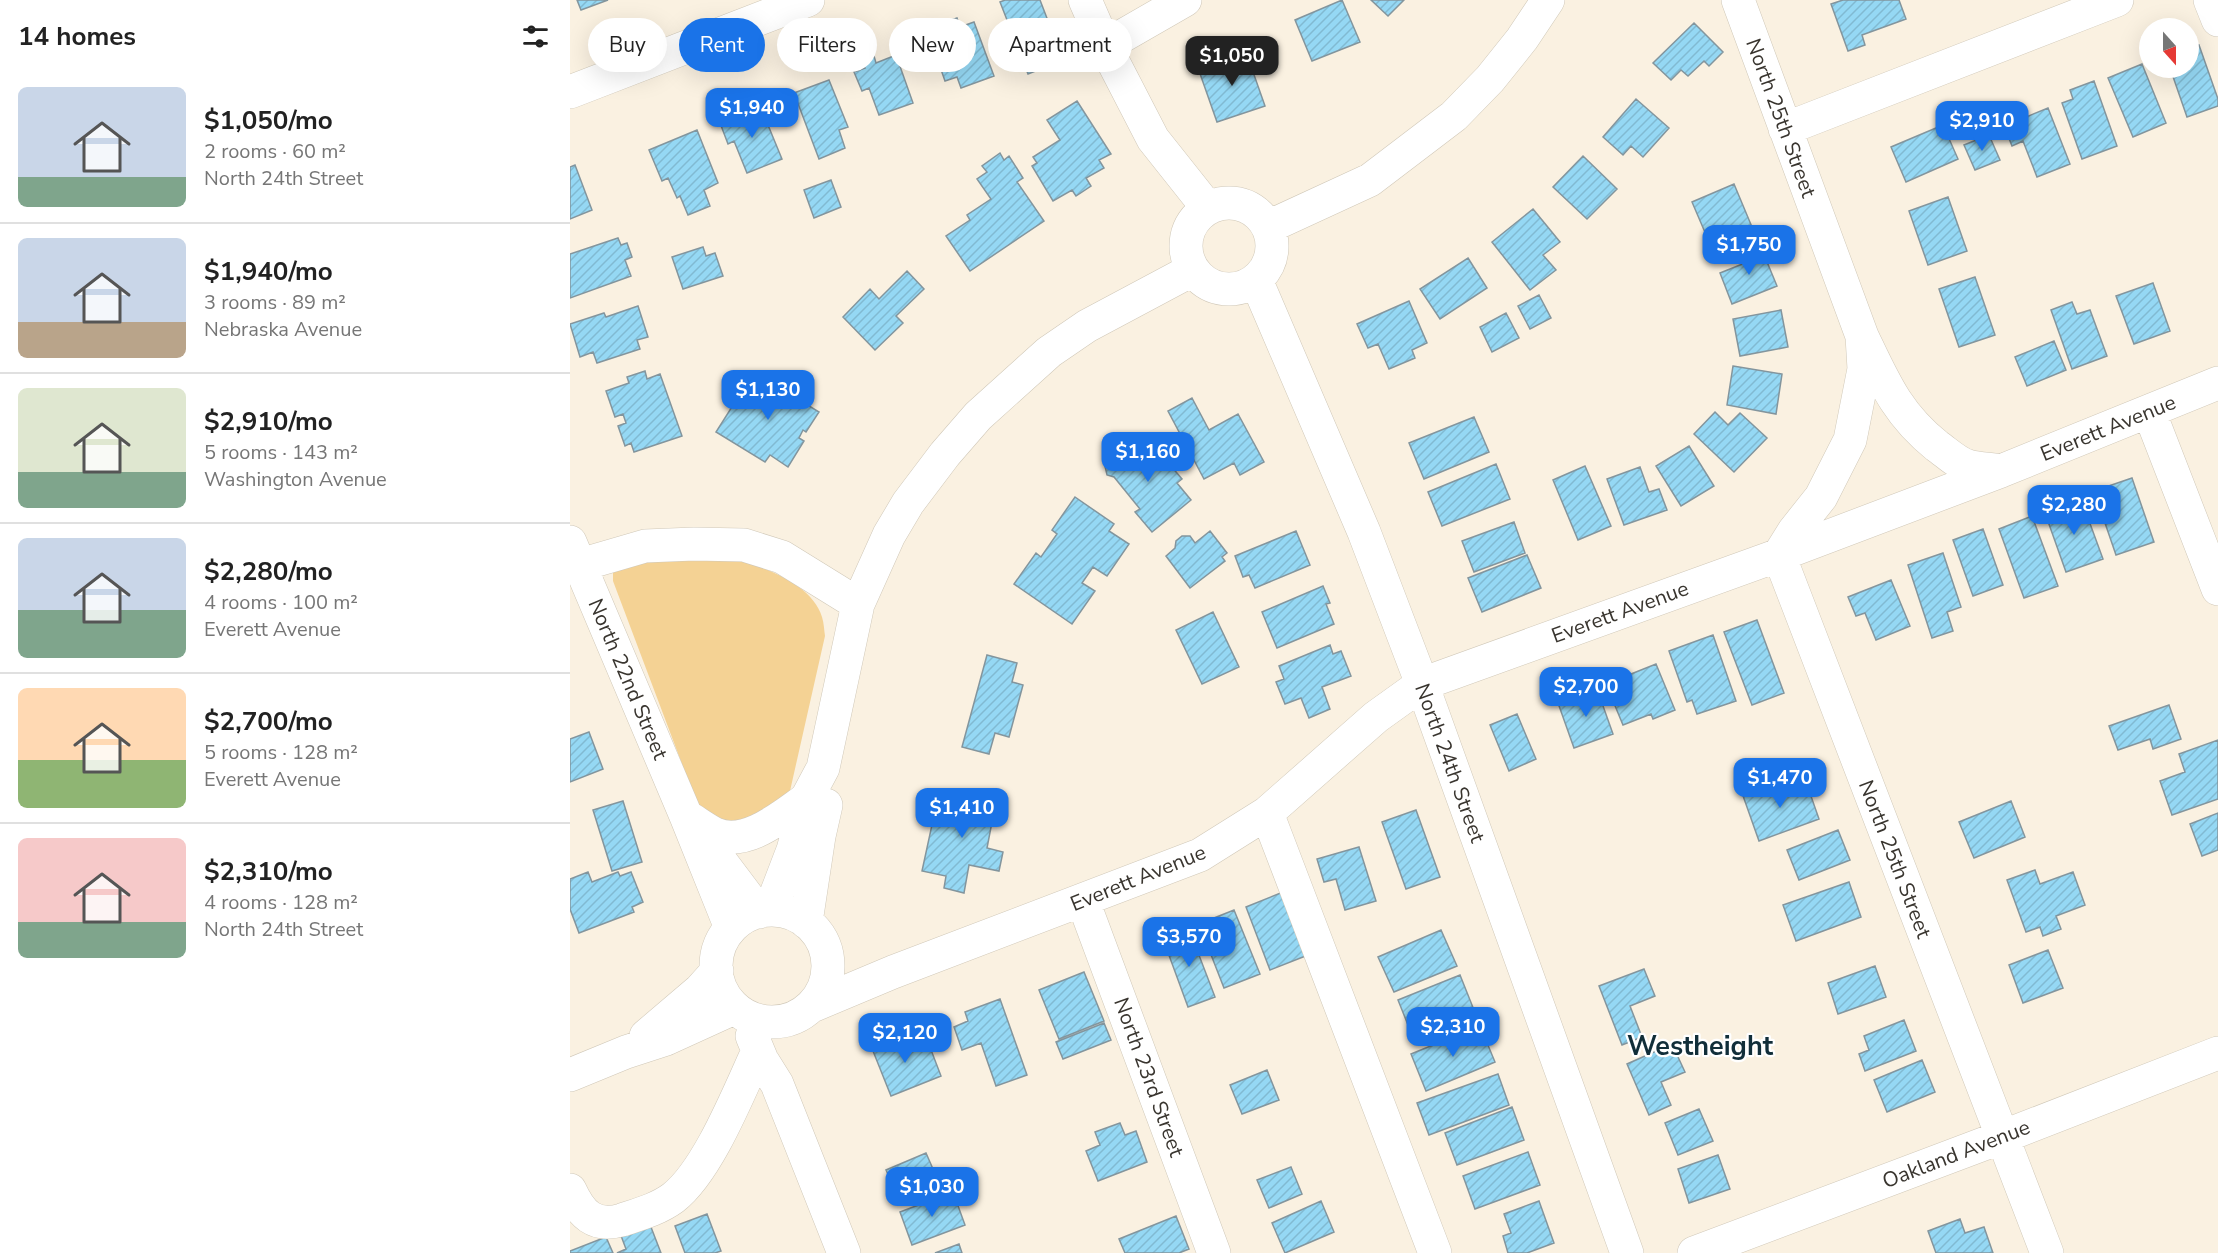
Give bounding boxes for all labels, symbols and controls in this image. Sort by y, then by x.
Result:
chip: Buy [588,18,667,72]
chip: Rent [679,18,765,72]
chip: Filters [777,18,877,72]
chip: New [889,18,976,72]
chip: Apartment [988,18,1132,72]
north arrow [2139,18,2199,78]
map controls [2139,18,2199,78]
text: 14 homes [18,19,136,54]
icon: filters [519,20,552,53]
street label: North 25th Street [1739,35,1823,202]
pin: $1,050 [1183,36,1281,87]
text: $1,050 [1200,42,1264,69]
pin: $1,940 [703,88,801,139]
text: $1,940 [720,94,784,121]
pin: $2,910 [1933,101,2031,152]
text: $1,050/mo [204,103,333,138]
text: $2,910 [1950,107,2014,134]
icon: home [66,111,138,183]
text: 2 rooms · 60 m² [204,138,346,165]
text: North 24th Street [204,165,363,192]
pin: $1,750 [1700,225,1798,276]
text: $1,750 [1717,231,1781,258]
text: $1,940/mo [204,254,333,289]
icon: home [66,262,138,334]
text: 3 rooms · 89 m² [204,289,346,316]
text: Nebraska Avenue [204,316,362,343]
pin: $1,130 [719,370,817,421]
text: $1,130 [736,376,800,403]
street label: Everett Avenue [2036,388,2180,468]
text: $2,910/mo [204,404,333,439]
icon: home [66,412,138,484]
pin: $1,160 [1099,432,1197,483]
text: $1,160 [1116,438,1180,465]
text: 5 rooms · 143 m² [204,439,358,466]
text: Washington Avenue [204,466,387,493]
pin: $2,280 [2025,485,2123,536]
text: $2,280 [2042,491,2106,518]
text: $2,280/mo [204,554,333,589]
icon: home [66,562,138,634]
street label: Everett Avenue [1548,574,1692,650]
text: 4 rooms · 100 m² [204,589,358,616]
street label: North 22nd Street [582,594,675,764]
text: Everett Avenue [204,616,341,643]
pin: $2,700 [1537,667,1635,718]
text: $2,700 [1554,673,1618,700]
street label: North 24th Street [1408,680,1492,847]
text: $2,700/mo [204,704,333,739]
icon: home [66,712,138,784]
text: 5 rooms · 128 m² [204,739,358,766]
pin: $1,470 [1731,758,1829,809]
text: $1,470 [1748,764,1812,791]
text: Everett Avenue [204,766,341,793]
street label: North 25th Street [1852,776,1938,943]
pin: $1,410 [913,788,1011,839]
text: $1,410 [930,794,994,821]
street label: Everett Avenue [1066,838,1210,918]
text: $2,310/mo [204,854,333,889]
icon: home [66,862,138,934]
text: 4 rooms · 128 m² [204,889,358,916]
text: North 24th Street [204,916,363,943]
pin: $3,570 [1140,917,1238,968]
text: $3,570 [1157,923,1221,950]
street label: North 23rd Street [1107,994,1191,1161]
pin: $2,310 [1404,1007,1502,1058]
pin: $2,120 [856,1013,954,1064]
text: $2,310 [1421,1013,1485,1040]
text: $2,120 [873,1019,937,1046]
district label: Westheight [1627,1028,1774,1065]
street label: Oakland Avenue [1878,1113,2034,1195]
pin: $1,030 [883,1167,981,1218]
text: $1,030 [900,1173,964,1200]

